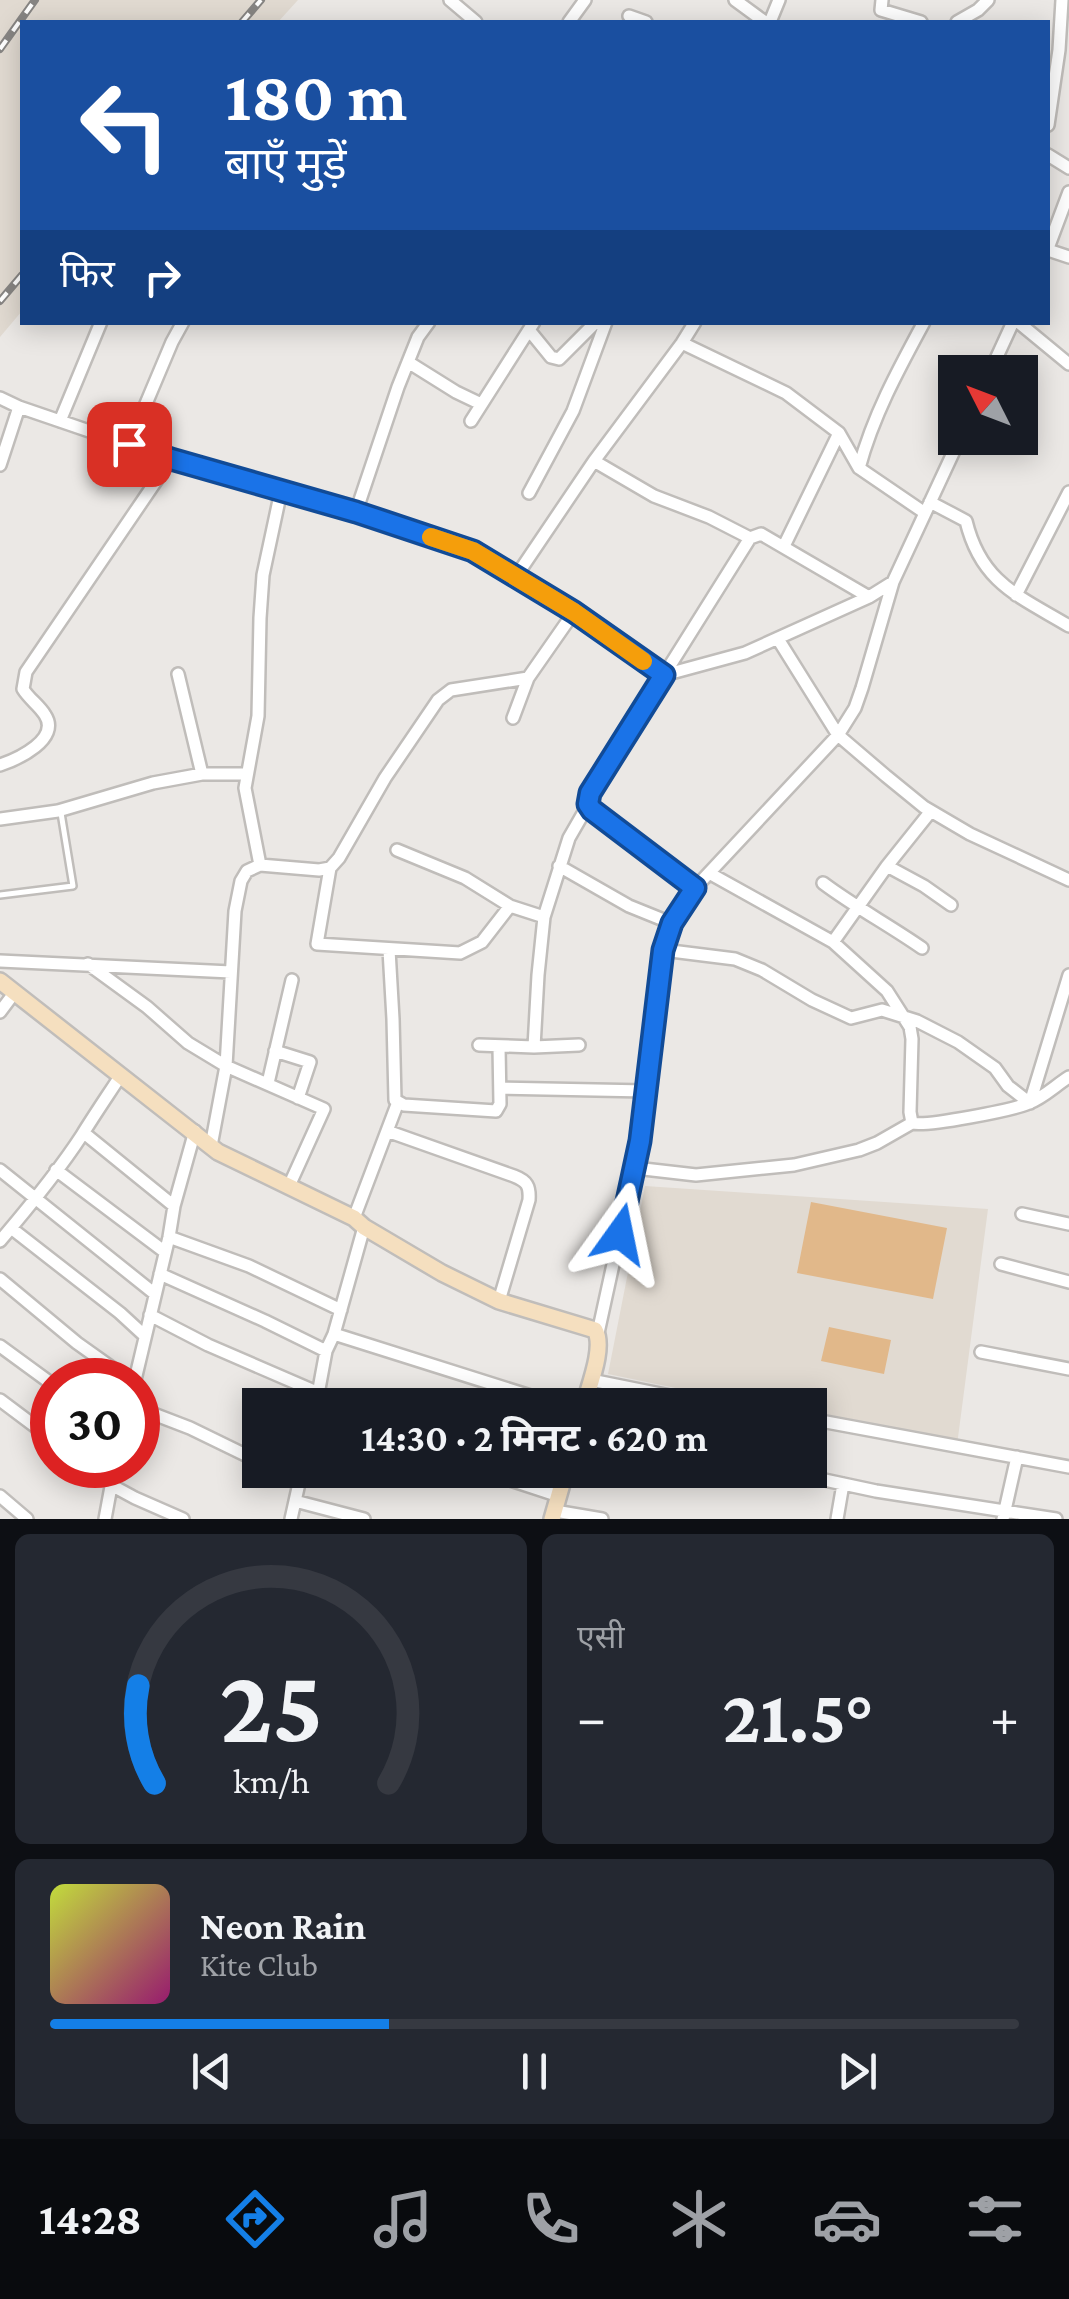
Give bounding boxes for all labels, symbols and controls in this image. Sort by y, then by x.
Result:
text: 180 m [225,57,407,135]
icon: left [60,60,190,190]
text: बाएँ मुड़ें [225,139,347,189]
icon: right [135,250,190,305]
text: फिर [60,253,115,295]
north arrow [938,355,1038,455]
map controls [938,355,1038,455]
pin [87,402,172,487]
icon: arrive [102,417,157,472]
position arrow [568,1182,672,1286]
speed limit sign: 30 [30,1358,160,1488]
text: 14:30 · 2 मिनट · 620 m [361,1417,708,1459]
text: एसी [577,1619,625,1655]
text: 25 [219,1648,323,1763]
text: 21.5° [722,1675,874,1758]
text: − [577,1687,606,1748]
text: + [990,1687,1019,1748]
text: km/h [232,1761,310,1801]
text: Neon Rain [200,1905,366,1947]
text: Kite Club [200,1947,318,1983]
icon: previous [184,2044,239,2099]
icon: pause [507,2044,562,2099]
icon: next [830,2044,885,2099]
icon: directions [220,2184,290,2254]
icon: music [368,2184,438,2254]
icon: phone [516,2184,586,2254]
icon: climate [664,2184,734,2254]
icon: car [812,2184,882,2254]
icon: filters [960,2184,1030,2254]
text: 14:28 [39,2194,142,2244]

